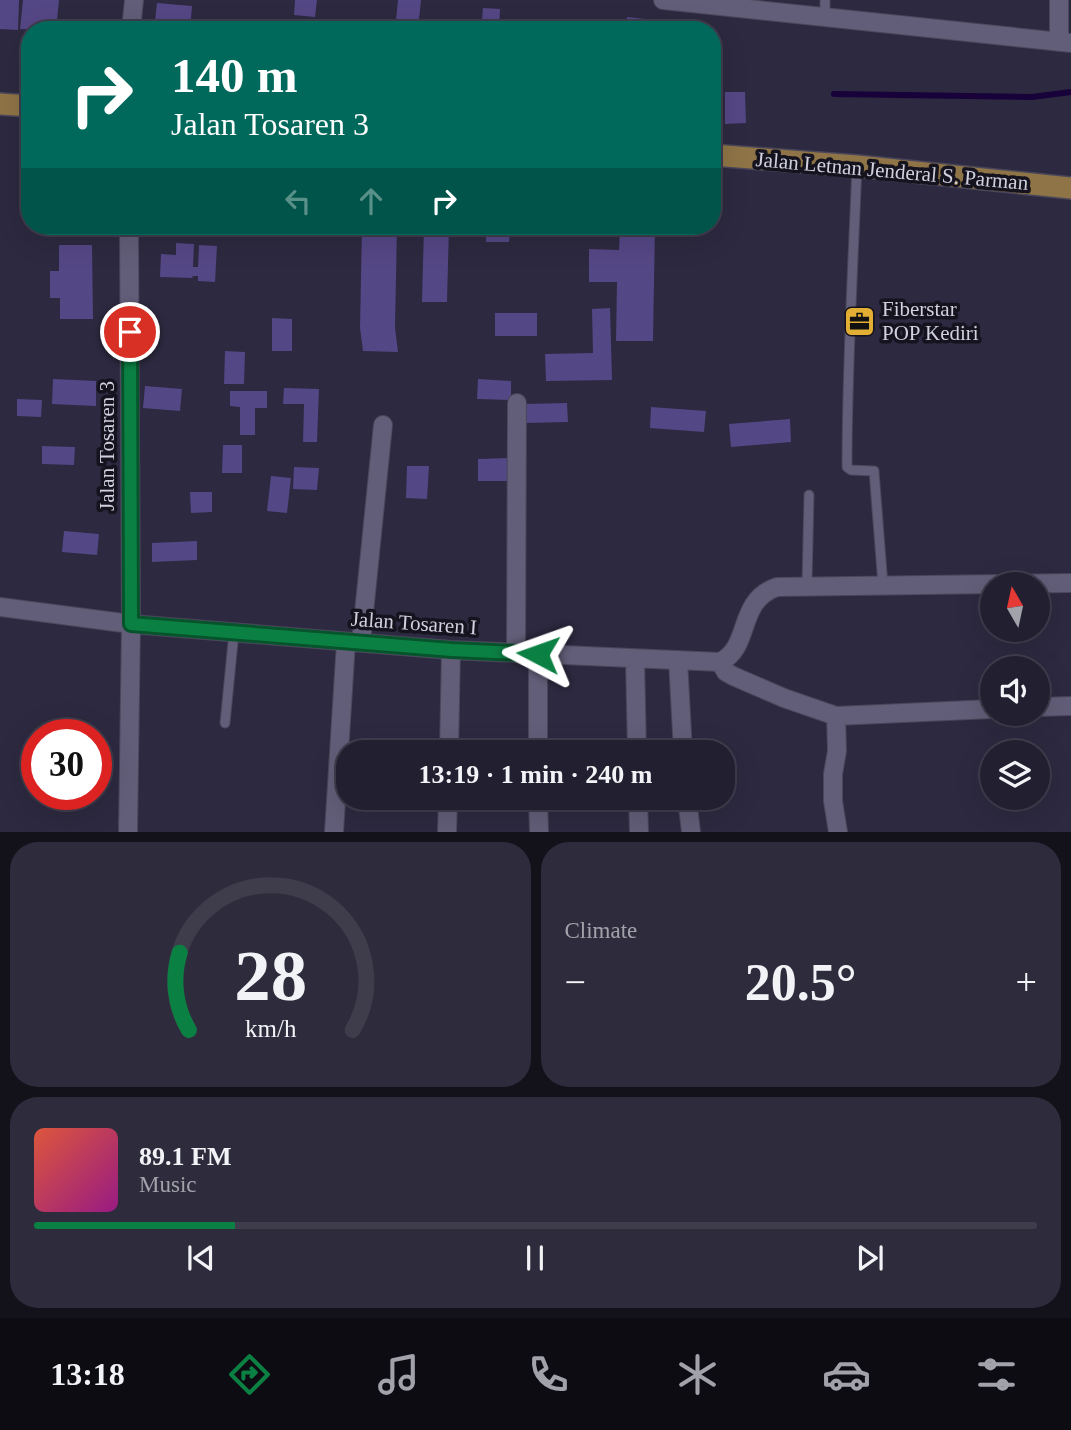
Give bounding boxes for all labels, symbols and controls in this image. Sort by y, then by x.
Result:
text: 140 m [171,48,298,103]
icon: right [56,49,147,140]
text: Jalan Tosaren 3 [171,106,369,142]
street label: Jalan Letnan Jenderal S. Parman [755,147,1030,195]
icon: left [279,182,317,220]
icon: ahead [352,182,390,220]
icon: right [425,182,463,220]
place label: Fiberstar POP Kediri [882,297,979,345]
pin [100,302,160,362]
office icon: Fiberstar POP Kediri [842,304,876,338]
icon: arrive [111,313,149,351]
street label: Jalan Tosaren 3 [95,381,119,511]
north arrow [980,572,1050,642]
map controls [980,572,1050,810]
street label: Jalan Tosaren I [350,607,478,639]
position arrow [501,617,575,691]
button: sound [980,656,1050,726]
speed limit sign: 30 [21,719,112,810]
button: layers [980,740,1050,810]
text: 13:19 · 1 min · 240 m [419,760,653,789]
text: Climate [565,918,637,943]
text: 28 [234,936,307,1017]
text: 20.5° [745,954,857,1011]
text: − [565,961,586,1003]
text: + [1016,961,1037,1003]
text: km/h [245,1015,296,1042]
text: 89.1 FM [139,1142,231,1171]
text: Music [139,1172,197,1197]
icon: previous [182,1239,220,1277]
icon: pause [516,1239,554,1277]
icon: next [851,1239,889,1277]
icon: directions [225,1350,274,1399]
icon: music [374,1350,423,1399]
icon: phone [524,1350,573,1399]
icon: climate [673,1350,722,1399]
icon: car [822,1350,871,1399]
icon: filters [972,1350,1021,1399]
text: 13:18 [50,1356,125,1392]

